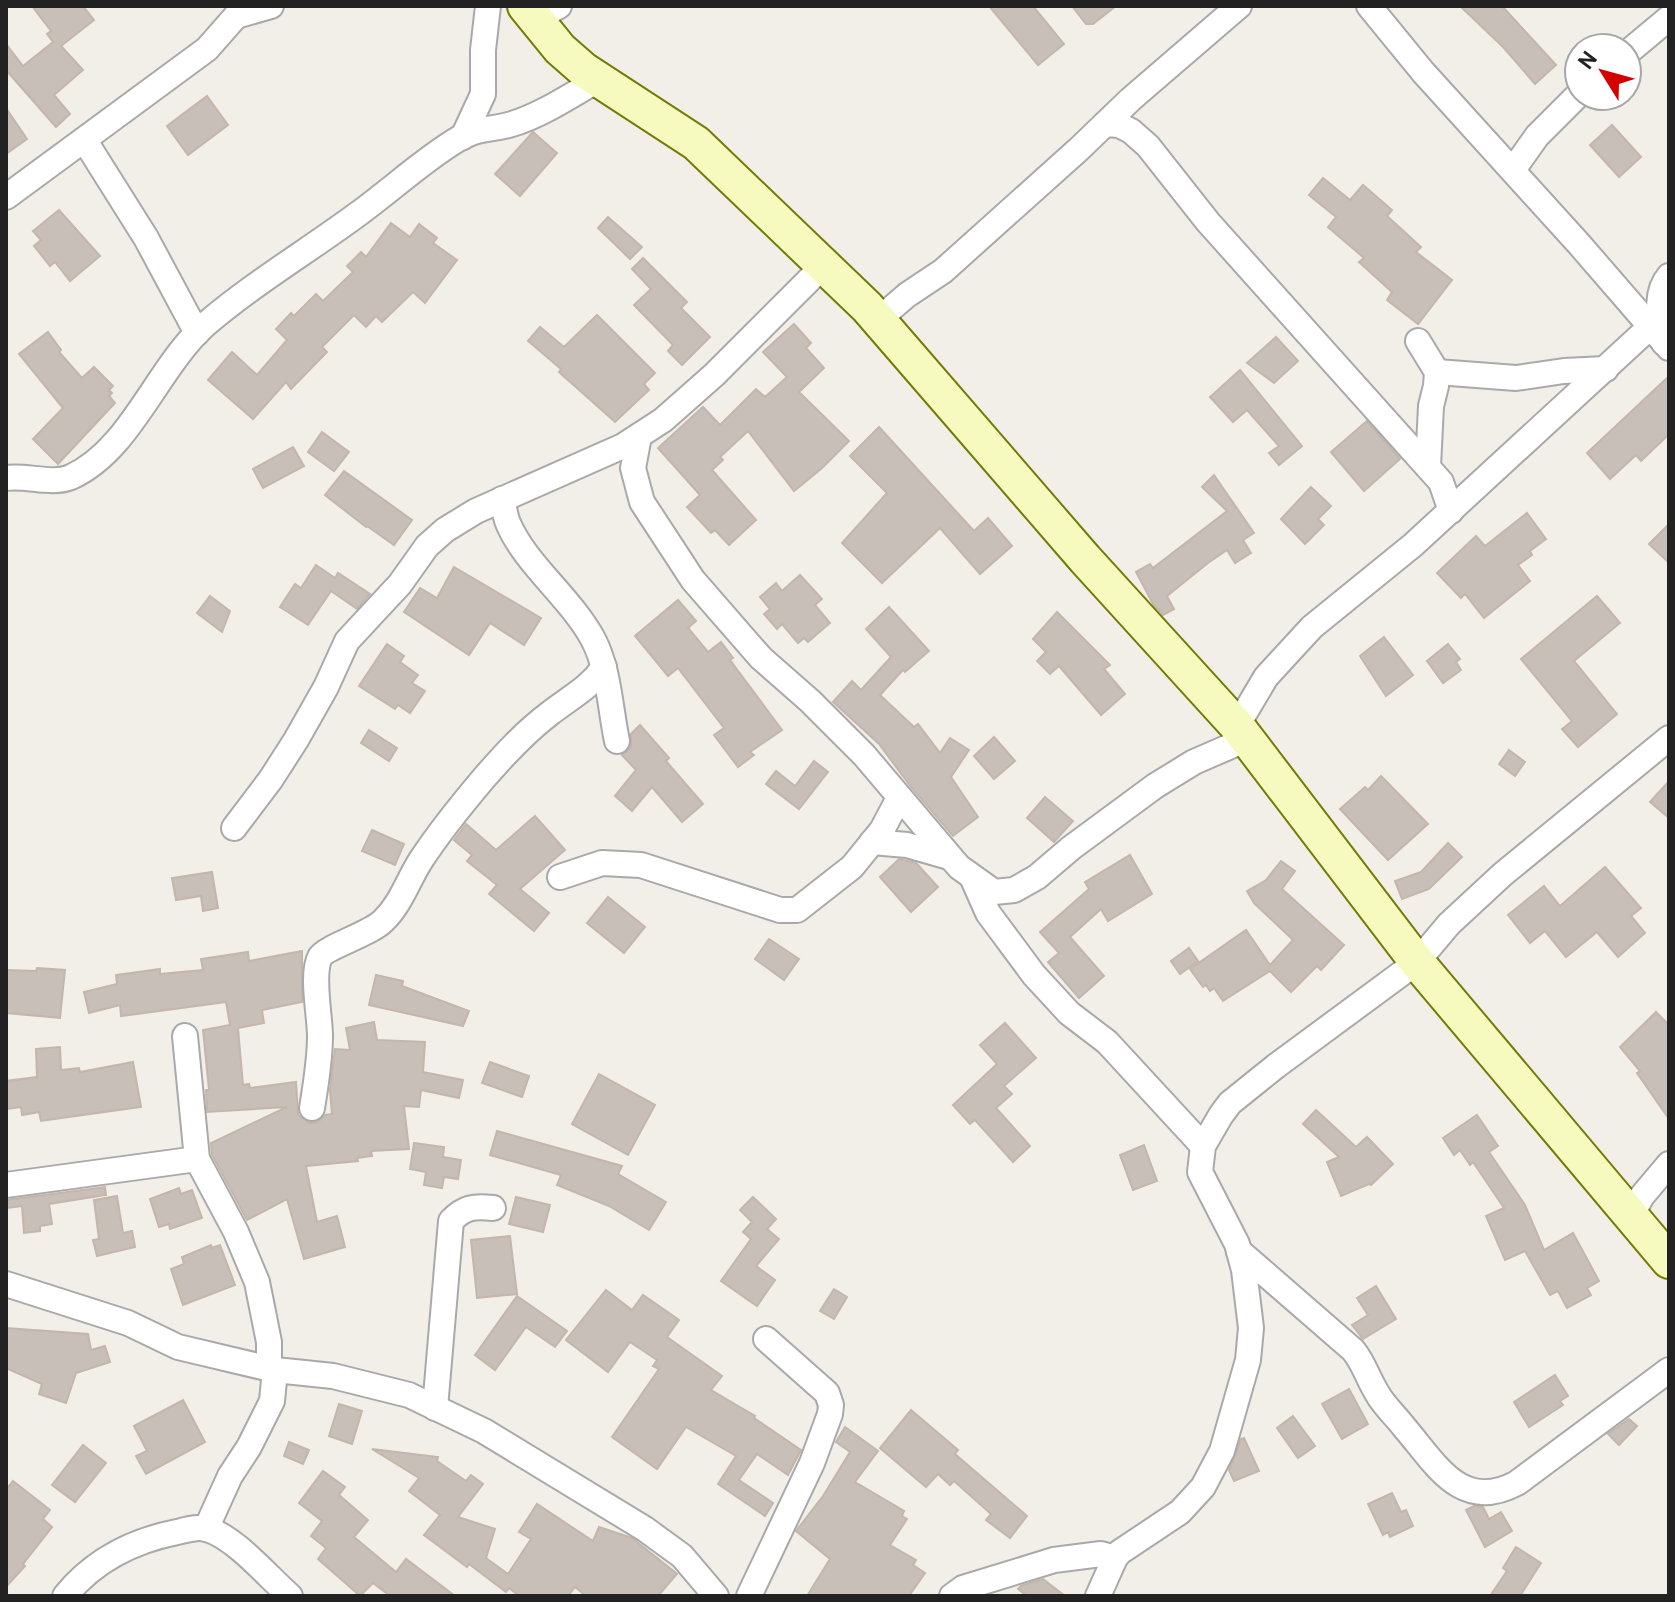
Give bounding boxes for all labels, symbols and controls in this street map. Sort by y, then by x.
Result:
north arrow [1563,32,1643,112]
text: N [1573,47,1605,76]

